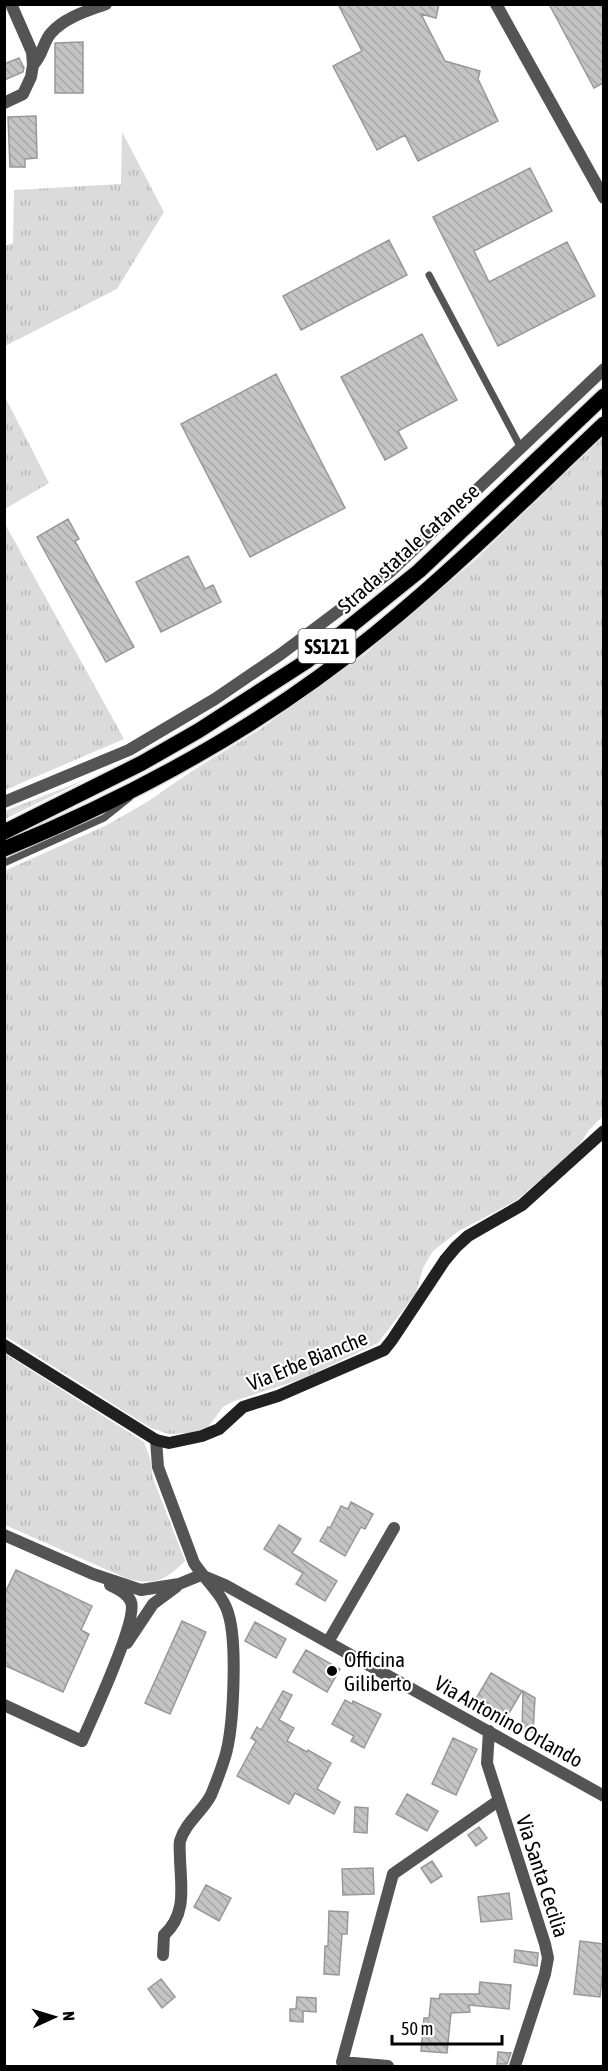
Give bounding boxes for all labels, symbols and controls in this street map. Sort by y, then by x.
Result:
street label: Strada statale Catanese [333,478,483,618]
road number: SS121 [298,629,356,663]
street label: Via Erbe Bianche [243,1325,371,1395]
place label: Officina Giliberto [344,1647,412,1695]
marker: Officina Giliberto [325,1664,339,1678]
street label: Via Antonino Orlando [431,1670,587,1772]
street label: Via Santa Cecilia [512,1812,574,1940]
north arrow [24,1987,84,2047]
scale bar [392,2008,502,2046]
text: N [60,2011,78,2021]
text: 50 m [401,2018,433,2039]

